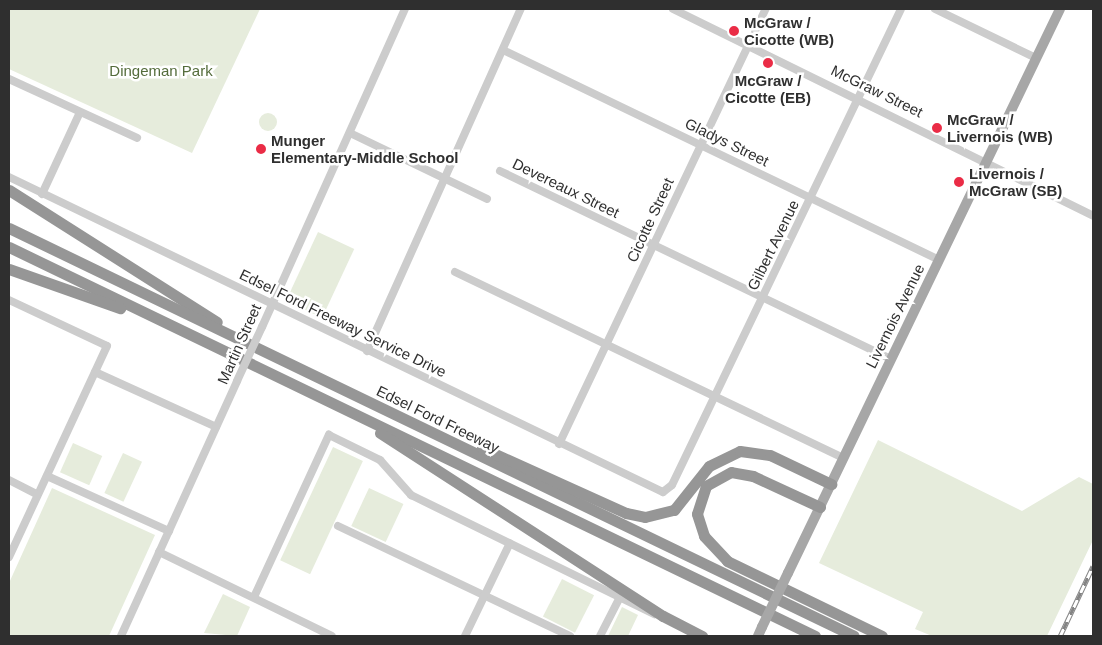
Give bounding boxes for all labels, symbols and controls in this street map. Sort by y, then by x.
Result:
place label: McGraw / Cicotte (WB) [744,13,834,48]
marker: McGraw / Cicotte (WB) [728,25,740,37]
marker: McGraw / Cicotte (EB) [762,57,774,69]
street label: McGraw Street [828,61,926,121]
park label: Dingeman Park [109,62,213,80]
place label: McGraw / Cicotte (EB) [725,71,811,106]
place label: McGraw / Livernois (WB) [947,110,1053,145]
street label: Gladys Street [682,114,772,170]
marker: McGraw / Livernois (WB) [931,122,943,134]
place label: Munger Elementary-Middle School [271,131,459,166]
marker: Munger Elementary-Middle School [255,143,267,155]
street label: Devereaux Street [510,154,622,222]
place label: Livernois / McGraw (SB) [969,164,1062,199]
street label: Cicotte Street [623,175,677,265]
marker: Livernois / McGraw (SB) [953,176,965,188]
street label: Gilbert Avenue [743,197,803,293]
street label: Livernois Avenue [862,260,928,372]
street label: Edsel Ford Freeway Service Drive [237,265,449,381]
street label: Martin Street [213,301,265,387]
street label: Edsel Ford Freeway [374,381,502,457]

